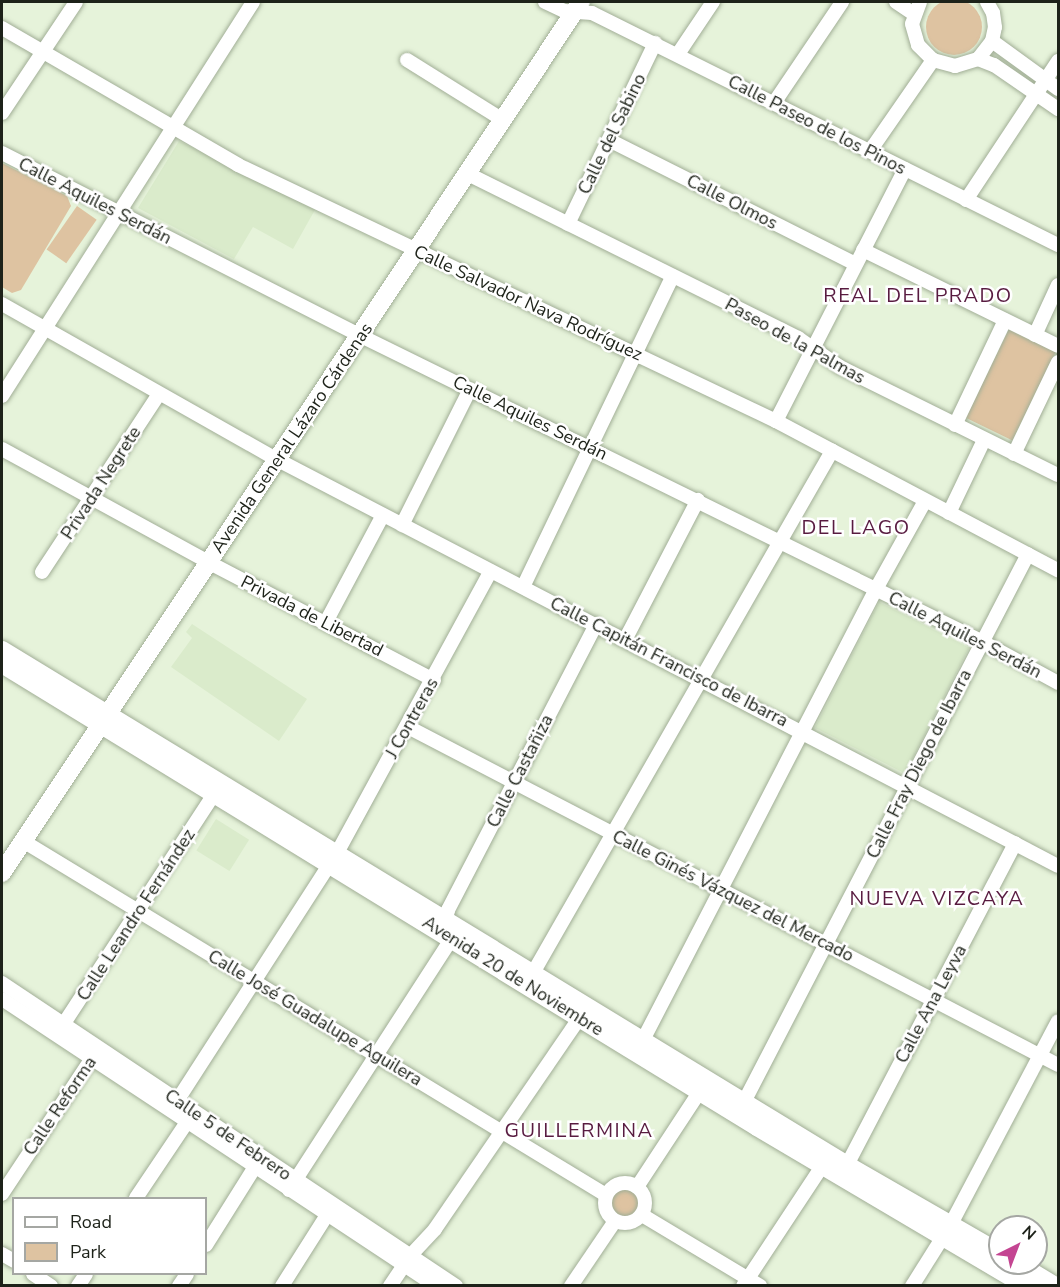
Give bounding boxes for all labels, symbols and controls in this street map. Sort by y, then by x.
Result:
street label: Calle del Sabino [573,70,651,198]
street label: Calle Paseo de los Pinos [724,71,910,179]
street label: Calle Aquiles Serdán [15,153,175,249]
street label: Calle Olmos [683,170,781,234]
street label: Calle Salvador Nava Rodríguez [410,240,646,366]
district label: REAL DEL PRADO [823,283,1013,307]
street label: Paseo de la Palmas [721,293,869,389]
street label: Avenida General Lázaro Cárdenas [207,319,377,557]
street label: Calle Aquiles Serdán [449,371,611,465]
street label: Privada Negrete [56,422,146,544]
district label: DEL LAGO [801,515,911,539]
street label: Privada de Libertad [237,571,387,661]
street label: Calle Aquiles Serdán [885,587,1045,683]
street label: Calle Capitán Francisco de Ibarra [546,592,792,732]
street label: Calle Fray Diego de Ibarra [862,666,976,862]
street label: J Contreras [381,674,443,762]
street label: Calle Castañiza [482,711,558,831]
street label: Calle Leandro Fernández [72,825,200,1005]
street label: Calle Ginés Vázquez del Mercado [609,825,857,967]
district label: NUEVA VIZCAYA [850,886,1024,910]
street label: Avenida 20 de Noviembre [419,911,607,1041]
street label: Calle Ana Leyva [891,941,971,1067]
street label: Calle José Guadalupe Aguilera [204,945,426,1091]
street label: Calle Reforma [19,1052,101,1160]
street label: Calle 5 de Febrero [161,1085,295,1185]
district label: GUILLERMINA [504,1118,654,1142]
legend [12,1197,207,1275]
text: Road [70,1210,112,1234]
north arrow [988,1215,1048,1275]
text: N [1017,1221,1041,1245]
text: Park [70,1240,106,1264]

